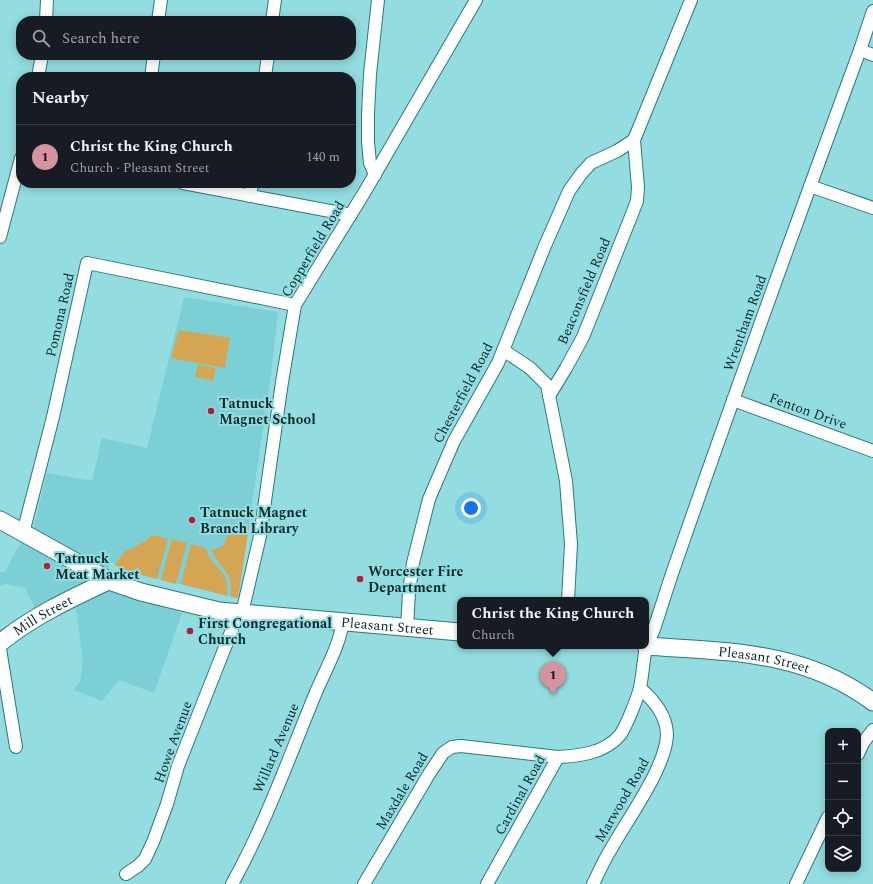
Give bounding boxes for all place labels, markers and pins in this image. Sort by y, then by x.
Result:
place label: Tatnuck Magnet School [219,393,316,430]
marker: Tatnuck Magnet School [206,406,216,416]
place label: Tatnuck Magnet Branch Library [200,502,308,539]
marker: Tatnuck Magnet Branch Library [187,515,197,525]
place label: Tatnuck Meat Market [55,548,140,585]
marker: Tatnuck Meat Market [42,561,52,571]
place label: Worcester Fire Department [368,561,464,598]
marker: Worcester Fire Department [355,574,365,584]
place label: First Congregational Church [198,613,332,650]
marker: First Congregational Church [185,626,195,636]
pin: 1 [540,662,566,695]

